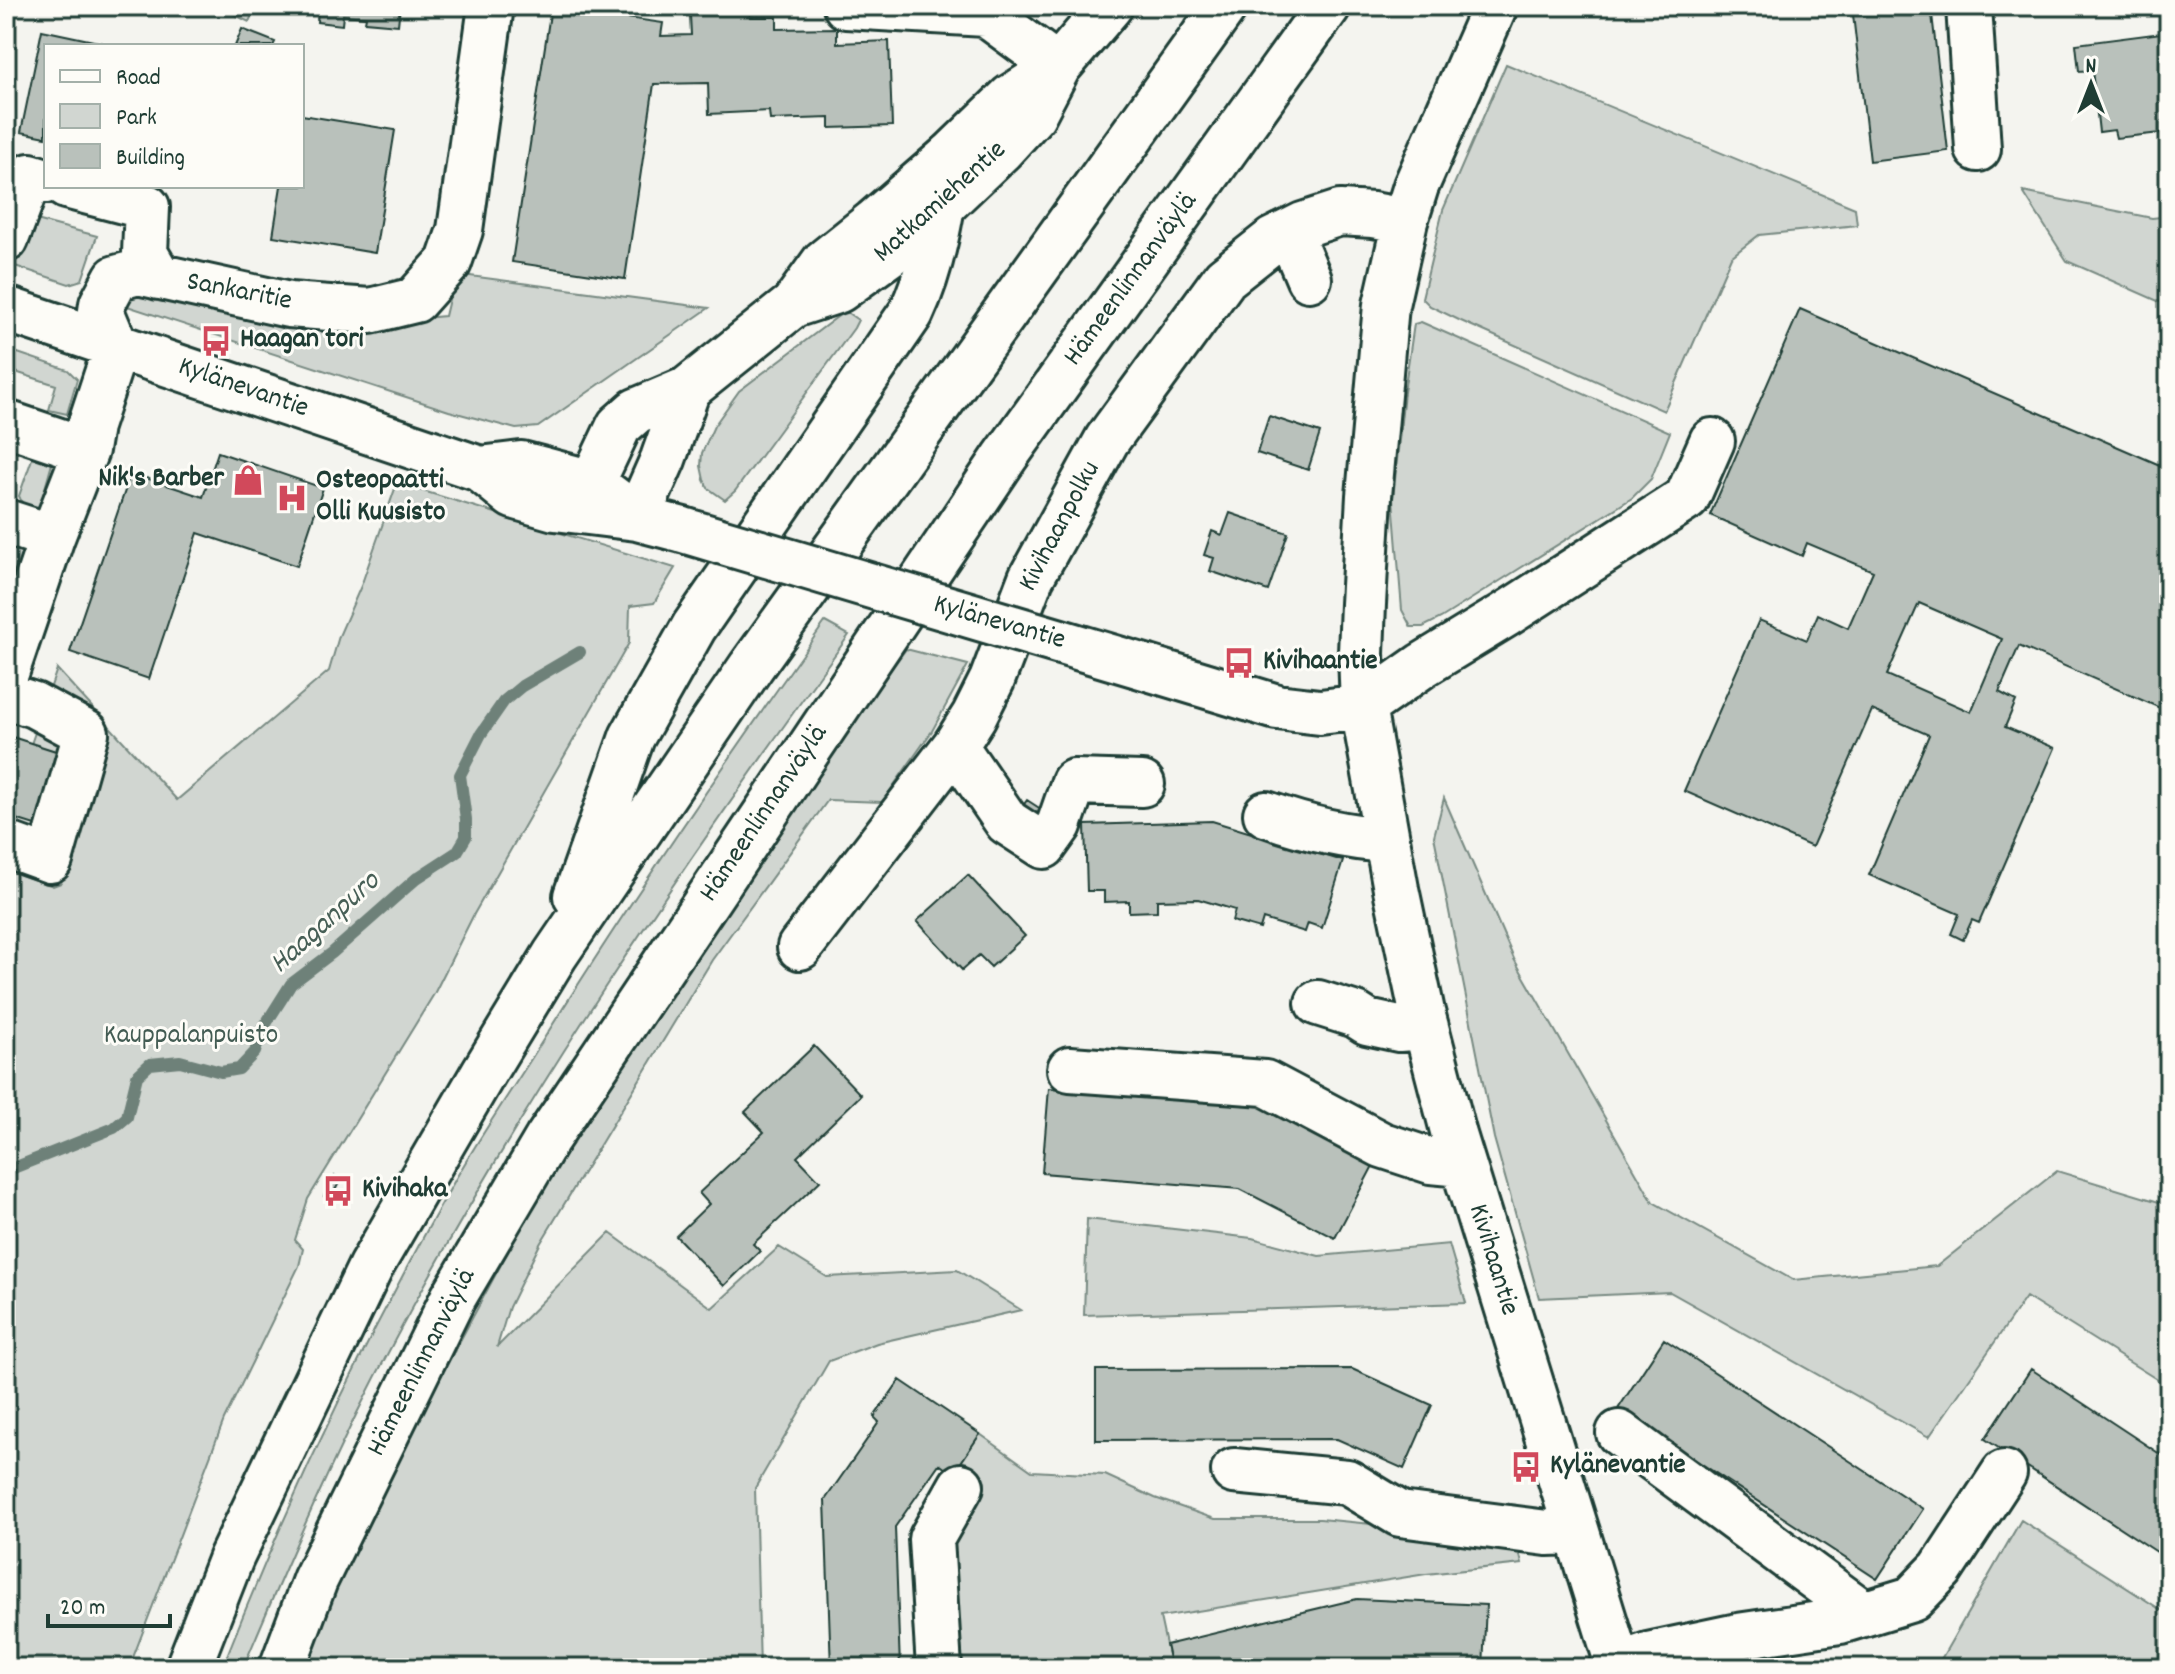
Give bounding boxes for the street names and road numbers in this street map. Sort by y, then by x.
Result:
street label: Matkamiehentie [866,132,1016,274]
street label: Hämeenlinnanväylä [1055,185,1209,375]
street label: Sankaritie [183,263,295,323]
street label: Kylänevantie [172,348,314,430]
street label: Kivihaanpolku [1010,455,1112,599]
street label: Kylänevantie [928,586,1070,662]
street label: Hämeenlinnanväylä [691,717,839,911]
street label: Kivihaantie [1456,1199,1528,1321]
street label: Hämeenlinnanväylä [358,1262,488,1464]

